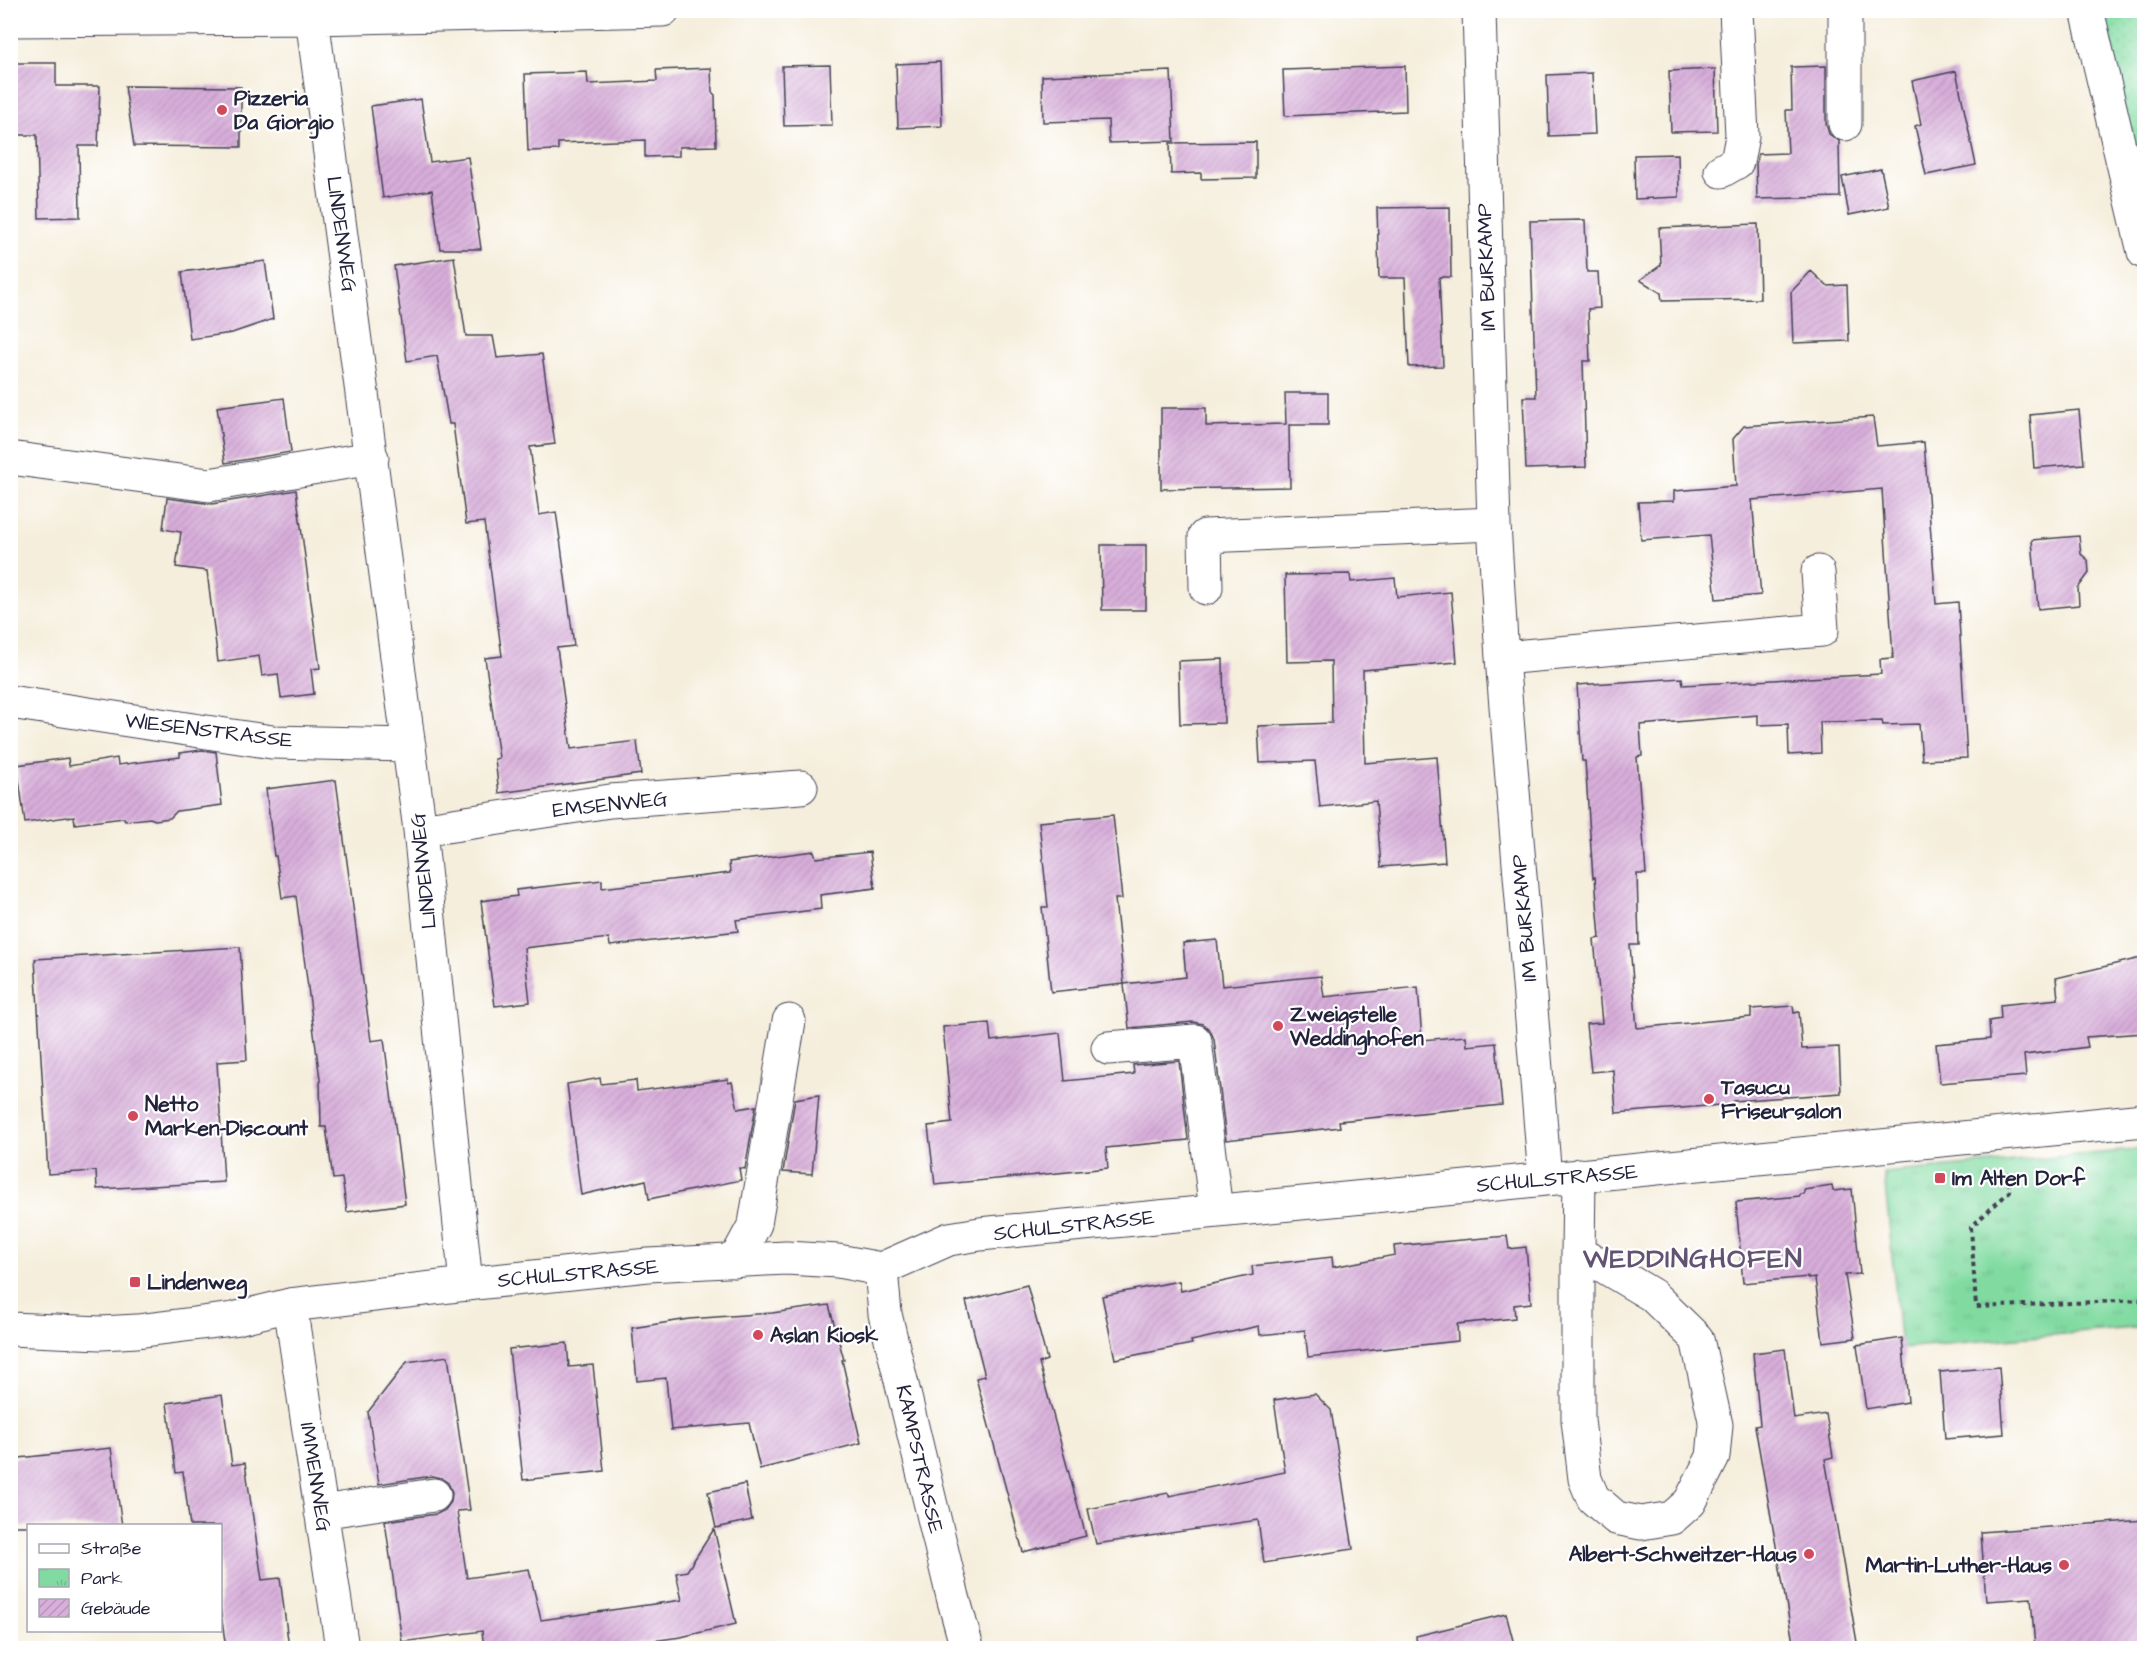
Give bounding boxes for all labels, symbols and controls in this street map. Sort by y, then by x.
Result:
place label: Pizzeria Da Giorgio [234,84,334,139]
marker: Pizzeria Da Giorgio [215,103,229,117]
street label: LINDENWEG [319,174,364,294]
street label: IM BURKAMP [1470,202,1503,331]
street label: WIESENSTRASSE [123,706,295,755]
street label: EMSENWEG [551,784,670,825]
street label: LINDENWEG [403,811,444,931]
street label: IM BURKAMP [1504,853,1545,983]
place label: Zweigstelle Weddinghofen [1289,1000,1424,1055]
marker: Zweigstelle Weddinghofen [1271,1019,1285,1033]
place label: Tasucu Friseursalon [1720,1073,1842,1126]
place label: Netto Marken-Discount [145,1090,309,1143]
marker: Tasucu Friseursalon [1702,1092,1716,1106]
marker: Netto Marken-Discount [126,1109,140,1123]
street label: SCHULSTRASSE [1475,1157,1639,1200]
place label: Im Alten Dorf [1952,1164,2085,1193]
marker: Im Alten Dorf [1933,1171,1947,1185]
street label: SCHULSTRASSE [992,1203,1157,1248]
district label: WEDDINGHOFEN [1582,1240,1803,1278]
street label: SCHULSTRASSE [496,1252,660,1295]
place label: Lindenweg [147,1268,247,1299]
marker: Lindenweg [128,1275,142,1289]
place label: Aslan Kiosk [770,1321,878,1350]
marker: Aslan Kiosk [751,1328,765,1342]
street label: KAMPSTRASSE [888,1382,951,1537]
street label: IMMENWEG [293,1420,339,1534]
legend [27,1524,222,1632]
text: Straße [81,1536,142,1561]
place label: Albert-Schweitzer-Haus [1569,1540,1797,1569]
marker: Albert-Schweitzer-Haus [1802,1547,1816,1561]
place label: Martin-Luther-Haus [1866,1551,2052,1580]
marker: Martin-Luther-Haus [2057,1558,2071,1572]
text: Park [81,1566,123,1591]
text: Gebäude [81,1596,151,1621]

